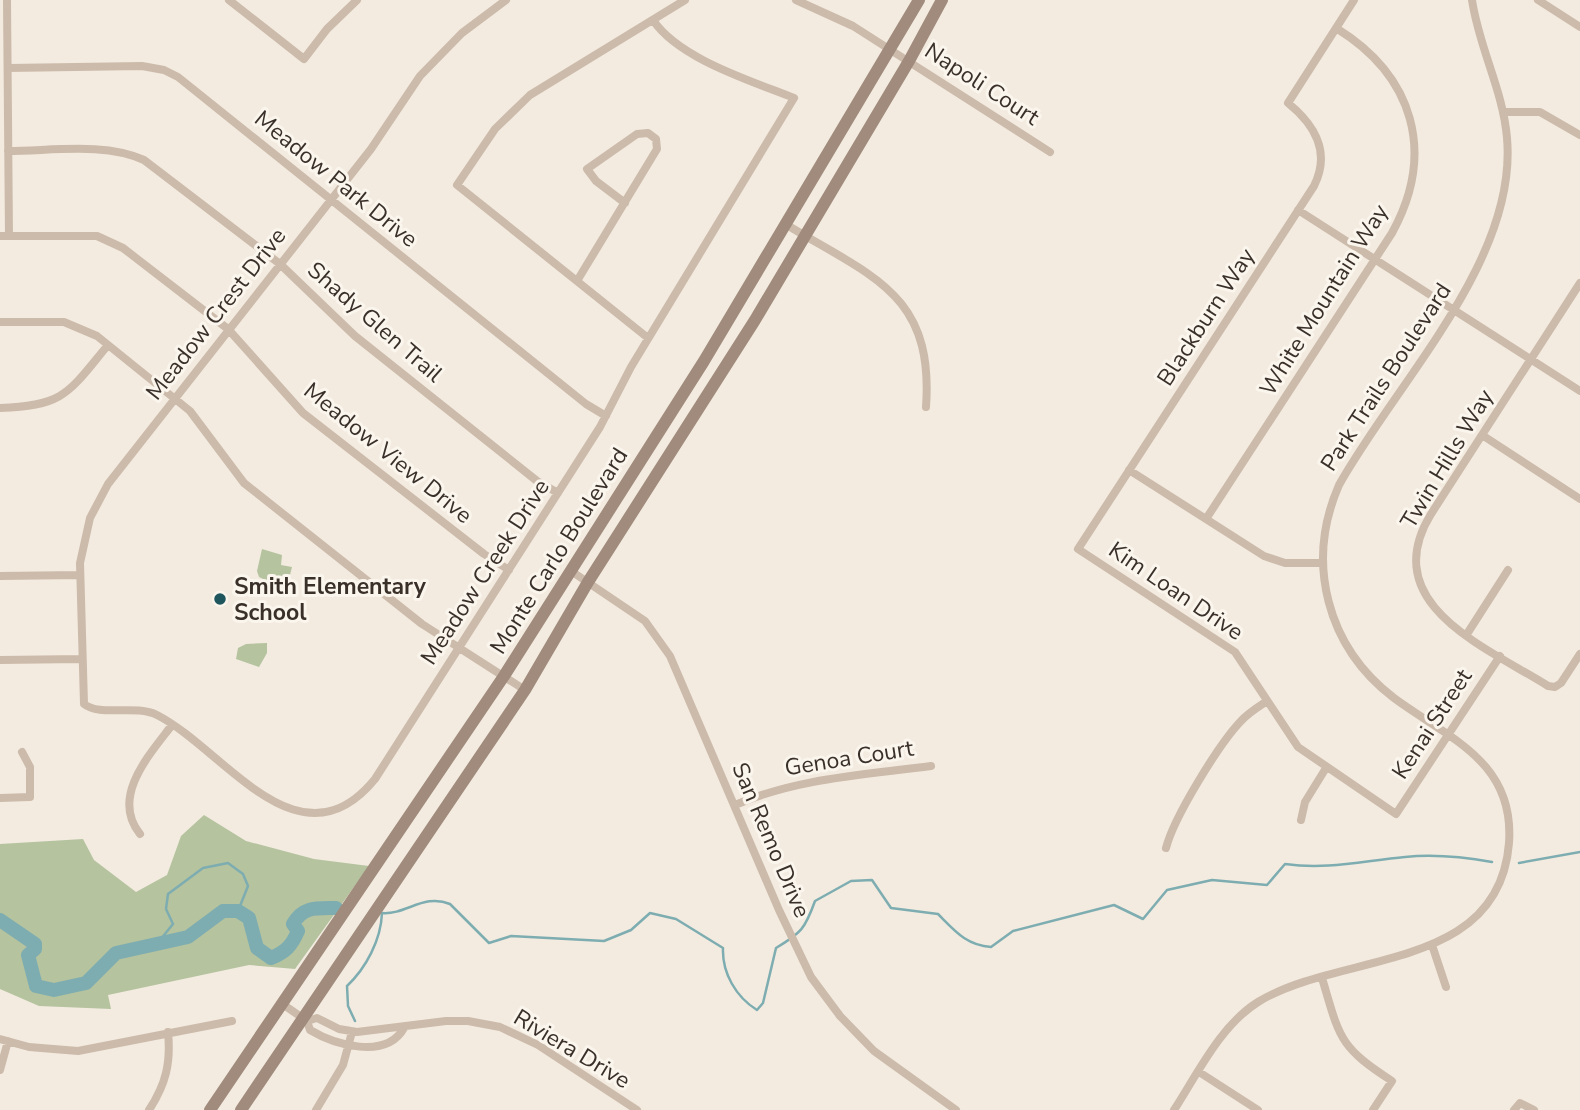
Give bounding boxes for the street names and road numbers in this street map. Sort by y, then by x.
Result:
street label: Napoli Court [919,35,1046,133]
street label: Meadow Park Drive [248,103,424,255]
street label: White Mountain Way [1252,198,1396,402]
street label: Meadow Crest Drive [139,221,293,407]
street label: Blackburn Way [1150,242,1262,392]
street label: Shady Glen Trail [301,255,449,389]
street label: Park Trails Boulevard [1313,277,1459,477]
street label: Meadow View Drive [297,375,479,531]
street label: Twin Hills Way [1393,383,1501,534]
street label: Monte Carlo Boulevard [483,442,635,660]
street label: Meadow Creek Drive [413,473,557,671]
street label: Kim Loan Drive [1103,534,1249,648]
street label: Kenai Street [1385,662,1480,785]
street label: Genoa Court [782,732,917,783]
street label: San Remo Drive [724,758,818,922]
street label: Riviera Drive [508,1002,636,1096]

